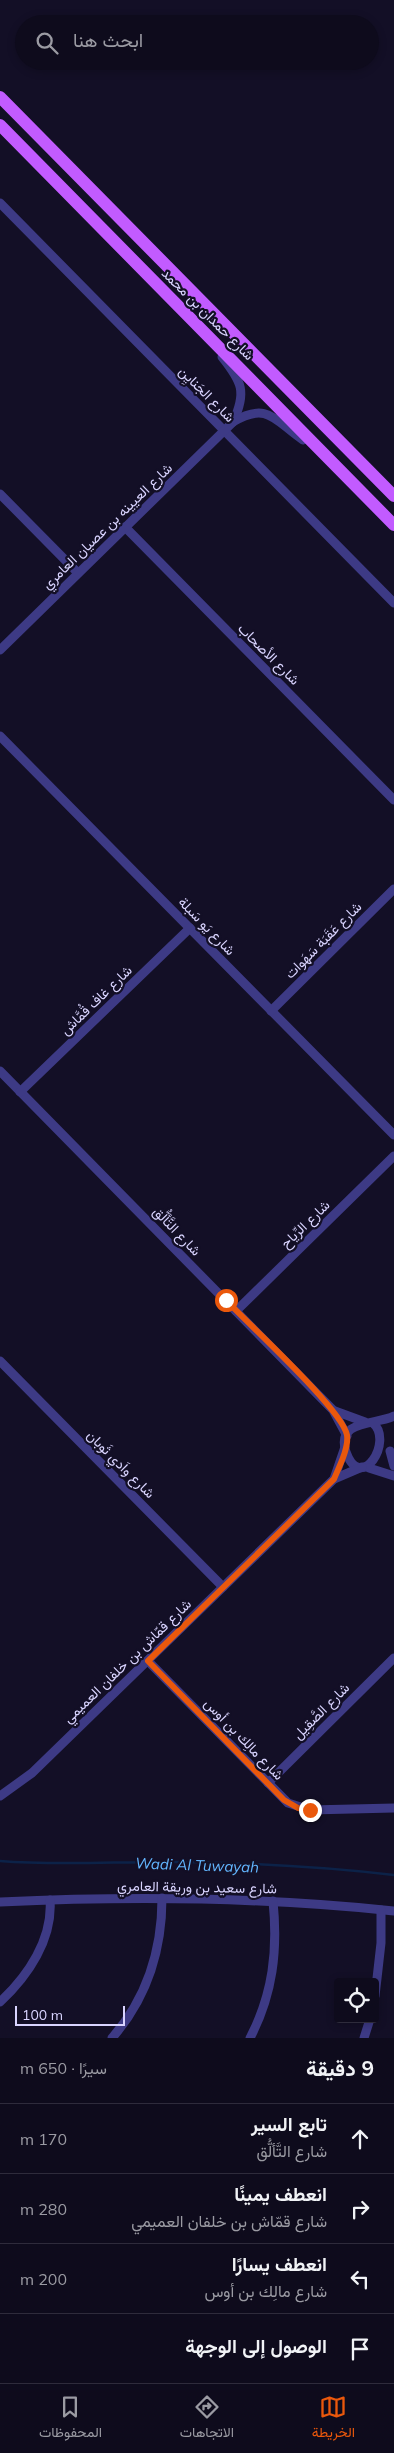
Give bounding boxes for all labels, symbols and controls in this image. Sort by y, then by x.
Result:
search box [15,15,379,70]
text: ابحث هنا [73,28,143,52]
icon: search [33,29,61,57]
street label: شارع حمدان بن محمد [157,264,258,365]
street label: شارع الجَنايِن [174,362,239,427]
street label: شارع العيينه بن عصيان العامري [38,459,178,595]
street label: شارع الأصحاب [233,619,304,690]
street label: شارع يَو سَبلة [173,893,239,960]
street label: شارع عَقَبَة سَهَوات [281,898,367,984]
street label: شارع غاف قُمَّاش [56,961,137,1040]
street label: شارع الرِّياح [276,1196,335,1253]
street label: شارع التَّألُّق [148,1201,206,1261]
route start [215,1289,238,1312]
street label: شارع واَدي ثَوبان [81,1426,159,1504]
street label: شارع قمّاش بن خلفان العميمي [59,1595,197,1729]
street label: شارع الصَّقِيل [289,1679,355,1745]
street label: شارع مالِك بن أوس [199,1694,288,1785]
route end [299,1799,322,1822]
water label: Wadi Al Tuwayah [135,1853,259,1877]
street label: شارع سعيد بن وريقة العامري [117,1877,277,1900]
map controls [334,1978,379,2023]
button: locate [334,1978,379,2023]
scale bar [15,2003,125,2026]
text: 100 m [22,2006,63,2024]
text: 9 دقيقة [306,2055,374,2081]
text: سيرًا · 650 m [20,2058,107,2078]
text: تابع السير [251,2112,327,2136]
icon: ahead [346,2125,374,2153]
text: 170 m [20,2129,67,2149]
text: شارع التَّألُّق [256,2141,327,2161]
text: انعطف يمينًا [234,2182,327,2206]
icon: right [346,2195,374,2223]
text: 280 m [20,2199,67,2219]
text: شارع قمّاش بن خلفان العميمي [131,2211,327,2231]
text: انعطف يسارًا [232,2252,327,2276]
icon: left [346,2265,374,2293]
text: 200 m [20,2269,67,2289]
text: شارع مالِك بن أوس [204,2281,327,2301]
text: الوصول إلى الوجهة [185,2334,327,2358]
icon: arrive [346,2335,374,2363]
tab: المحفوظات [39,2393,102,2445]
tab: الاتجاهات [180,2393,234,2445]
tab: الخريطة [312,2393,355,2445]

